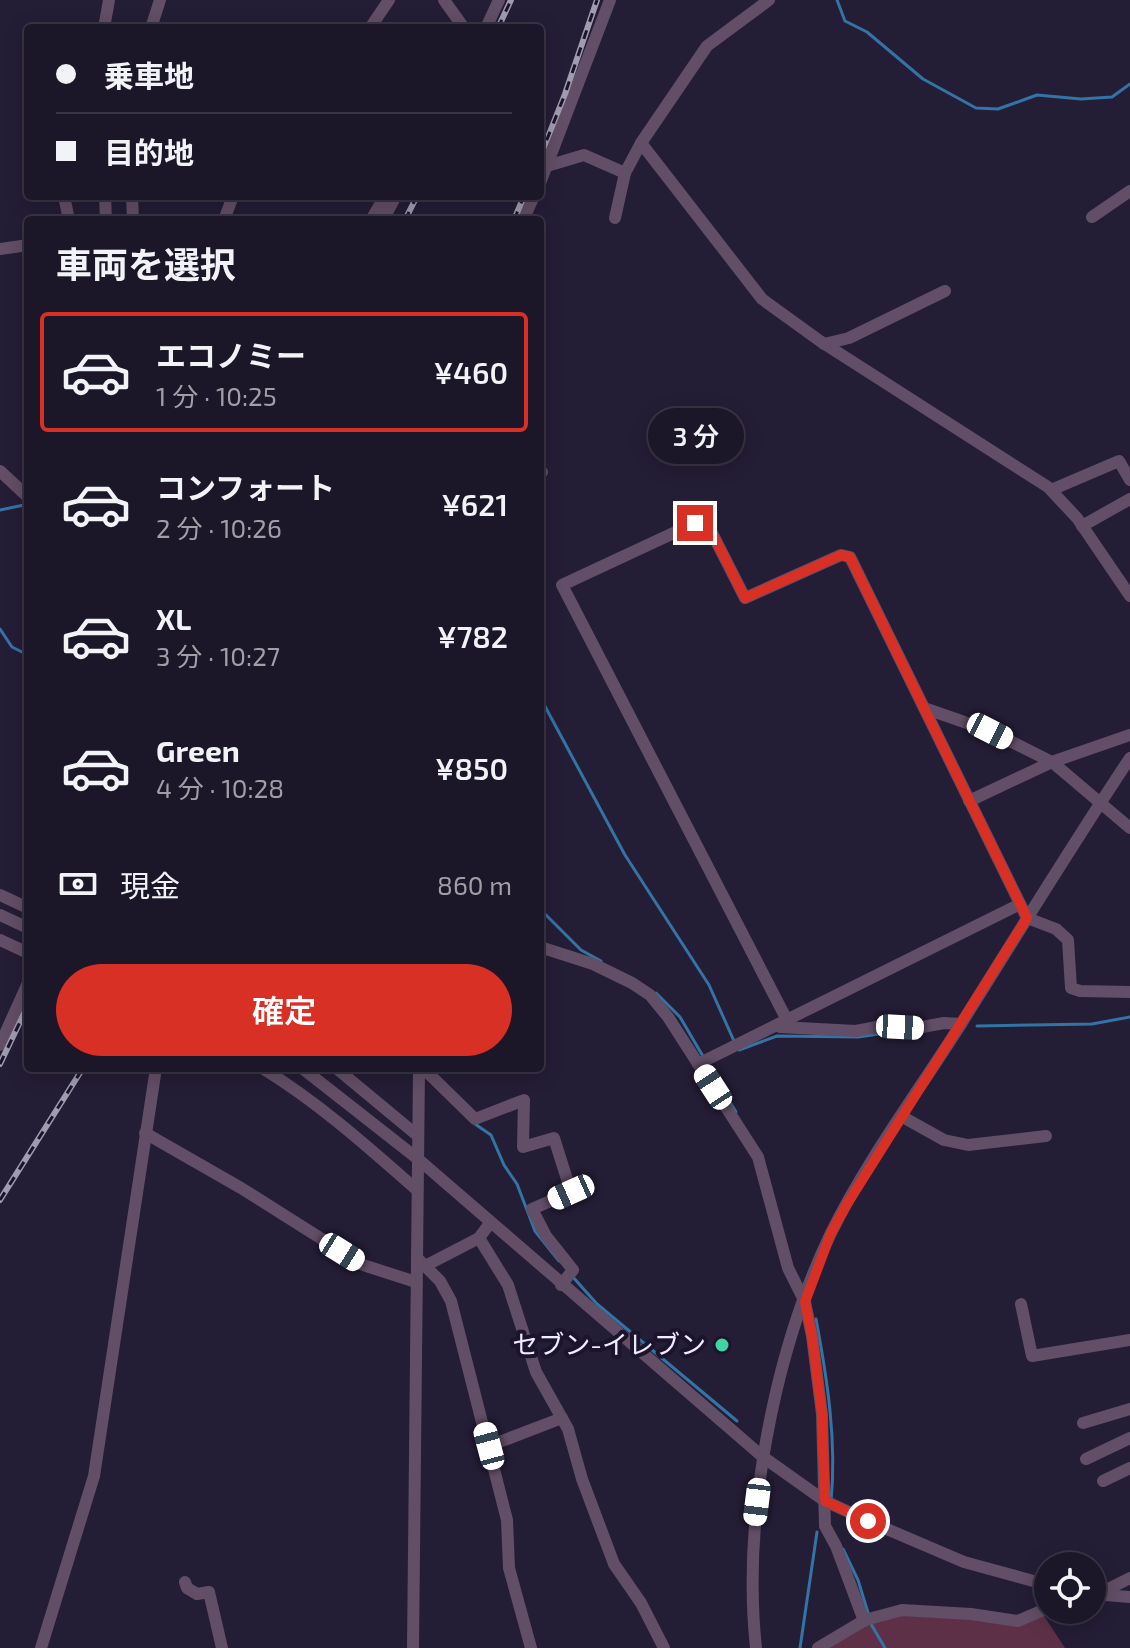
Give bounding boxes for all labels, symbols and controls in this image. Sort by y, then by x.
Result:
text: 乗車地 [104,57,194,93]
text: 目的地 [104,134,194,170]
text: 車両を選択 [56,242,236,285]
icon: car [60,336,132,408]
text: エコノミー [156,337,306,373]
text: ¥460 [434,354,508,390]
text: 1 分 · 10:25 [156,380,277,411]
callout: 3 分 [647,407,743,463]
text: 3 分 [673,420,719,451]
icon: car [60,468,132,540]
text: コンフォート [156,469,335,505]
text: ¥621 [441,486,508,522]
route end [677,505,713,541]
text: 2 分 · 10:26 [156,512,282,543]
icon: car [60,600,132,672]
text: XL [156,600,191,636]
text: ¥782 [437,618,508,654]
text: 3 分 · 10:27 [156,640,280,671]
car [963,709,1017,753]
icon: car [60,732,132,804]
text: Green [156,732,240,768]
text: ¥850 [435,750,508,786]
text: 4 分 · 10:28 [156,772,284,803]
icon: cash [56,862,100,906]
text: 現金 [120,867,180,903]
text: 860 m [437,869,512,900]
button: 確定 [56,964,512,1056]
car [875,1014,925,1040]
car [690,1060,736,1114]
car [544,1171,598,1213]
car [315,1229,369,1275]
place label: セブン-イレブン [512,1328,706,1359]
marker: セブン-イレブン [713,1336,731,1354]
car [471,1420,507,1472]
car [742,1477,772,1527]
route start [850,1503,886,1539]
map controls [1034,1552,1106,1624]
button: locate [1034,1552,1106,1624]

